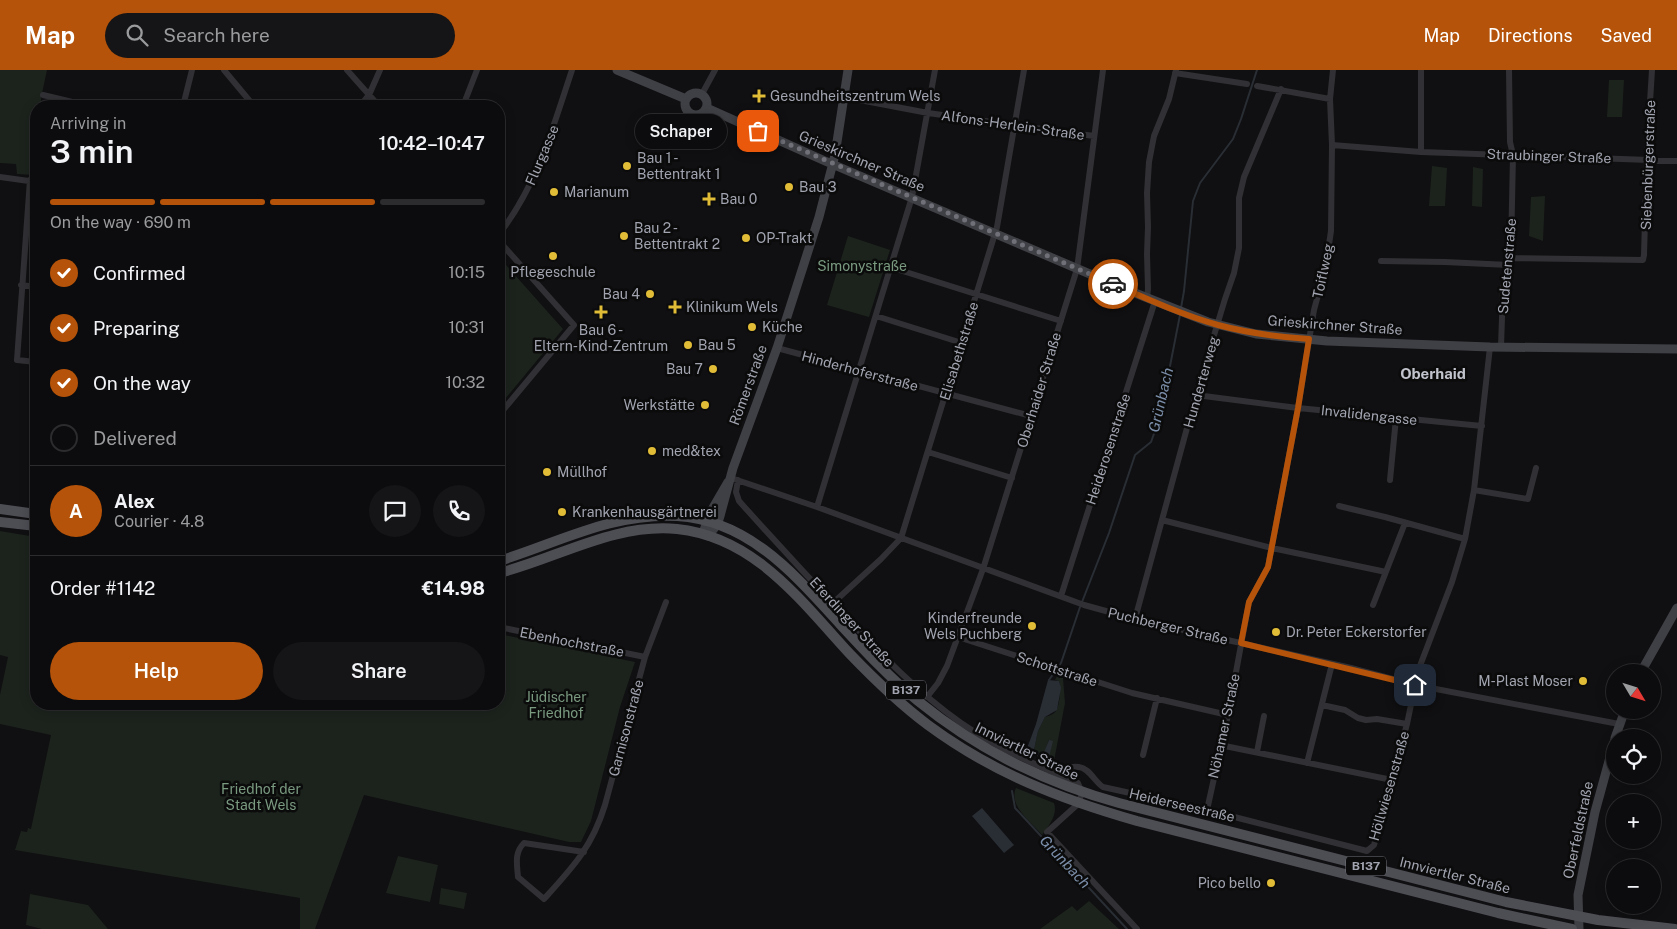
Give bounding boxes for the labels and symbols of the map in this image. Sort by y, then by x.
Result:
place label: Gesundheitszentrum Wels [770,88,940,104]
marker: Gesundheitszentrum Wels [752,89,766,103]
street label: Siebenbürgerstraße [1638,100,1658,230]
street label: Alfons-Herlein-Straße [940,107,1086,143]
pin [737,110,779,152]
callout: Schaper [636,114,728,148]
street label: Flurgasse [522,122,562,188]
street label: Grieskirchner Straße [797,127,927,195]
street label: Straubinger Straße [1486,146,1612,166]
place label: Bau 1 - Bettentrakt 1 [637,150,720,182]
marker: Bau 1 - Bettentrakt 1 [621,160,633,172]
place label: Bau 3 [799,179,837,195]
marker: Bau 3 [783,181,795,193]
place label: Marianum [564,184,629,200]
marker: Marianum [548,186,560,198]
place label: Bau 0 [720,191,757,207]
marker: Bau 0 [702,192,716,206]
street label: Sudetenstraße [1495,217,1519,315]
place label: Bau 2 - Bettentrakt 2 [634,220,720,252]
marker: Bau 2 - Bettentrakt 2 [618,230,630,242]
place label: OP-Trakt [756,230,812,246]
marker: OP-Trakt [740,232,752,244]
street label: Toiflweg [1309,242,1337,300]
marker: Pflegeschule [547,250,559,262]
park label: Simonystraße [817,258,907,274]
courier [1088,259,1138,309]
place label: Pflegeschule [510,264,596,280]
place label: Bau 4 [603,286,640,302]
marker: Bau 4 [644,288,656,300]
place label: Klinikum Wels [686,299,778,315]
marker: Klinikum Wels [668,300,682,314]
street label: Elisabethstraße [936,300,982,402]
marker: Bau 6 - Eltern-Kind-Zentrum [594,305,608,319]
street label: Grieskirchner Straße [1267,312,1403,338]
place label: Küche [762,319,803,335]
marker: Küche [746,321,758,333]
place label: Bau 6 - Eltern-Kind-Zentrum [534,322,668,354]
street label: Oberhaider Straße [1014,330,1064,450]
street label: Hunderterweg [1180,334,1222,430]
place label: Bau 5 [698,337,736,353]
marker: Bau 5 [682,339,694,351]
street label: Römerstraße [726,343,770,427]
street label: Hinderhoferstraße [800,348,920,394]
place label: Bau 7 [666,361,703,377]
marker: Bau 7 [707,363,719,375]
district label: Oberhaid [1400,365,1466,382]
water label: Grünbach [1145,366,1176,434]
street label: Heiderosenstraße [1082,391,1134,507]
place label: Werkstätte [623,397,695,413]
marker: Werkstätte [699,399,711,411]
street label: Invalidengasse [1320,402,1418,428]
place label: med&tex [662,443,721,459]
marker: med&tex [646,445,658,457]
place label: Müllhof [557,464,608,480]
marker: Müllhof [541,466,553,478]
place label: Krankenhausgärtnerei [572,504,717,520]
marker: Krankenhausgärtnerei [556,506,568,518]
street label: Eferdinger Straße [806,574,898,670]
street label: Puchberger Straße [1106,604,1230,648]
place label: Kinderfreunde Wels Puchberg [924,610,1022,642]
marker: Kinderfreunde Wels Puchberg [1026,620,1038,632]
street label: Ebenhochstraße [519,624,626,660]
place label: Dr. Peter Eckerstorfer [1286,624,1427,640]
marker: Dr. Peter Eckerstorfer [1270,626,1282,638]
street label: Schottstraße [1014,648,1100,690]
pin [1394,664,1436,706]
north arrow [1606,664,1661,719]
street label: Nöhamer Straße [1205,672,1243,780]
place label: M-Plast Moser [1478,673,1573,689]
marker: M-Plast Moser [1577,675,1589,687]
street label: Garnisonstraße [605,678,647,778]
road number: B137 [886,680,926,700]
park label: Jüdischer Friedhof [525,689,587,721]
street label: Innviertler Straße [973,719,1082,783]
street label: Höllwiesenstraße [1366,729,1412,843]
street label: Oberfeldstraße [1560,780,1596,880]
park label: Friedhof der Stadt Wels [221,781,301,813]
street label: Heiderseestraße [1128,785,1237,825]
water label: Grünbach [1037,832,1094,892]
street label: Innviertler Straße [1398,854,1512,897]
road number: B137 [1346,856,1386,876]
place label: Pico bello [1198,875,1261,891]
marker: Pico bello [1265,877,1277,889]

